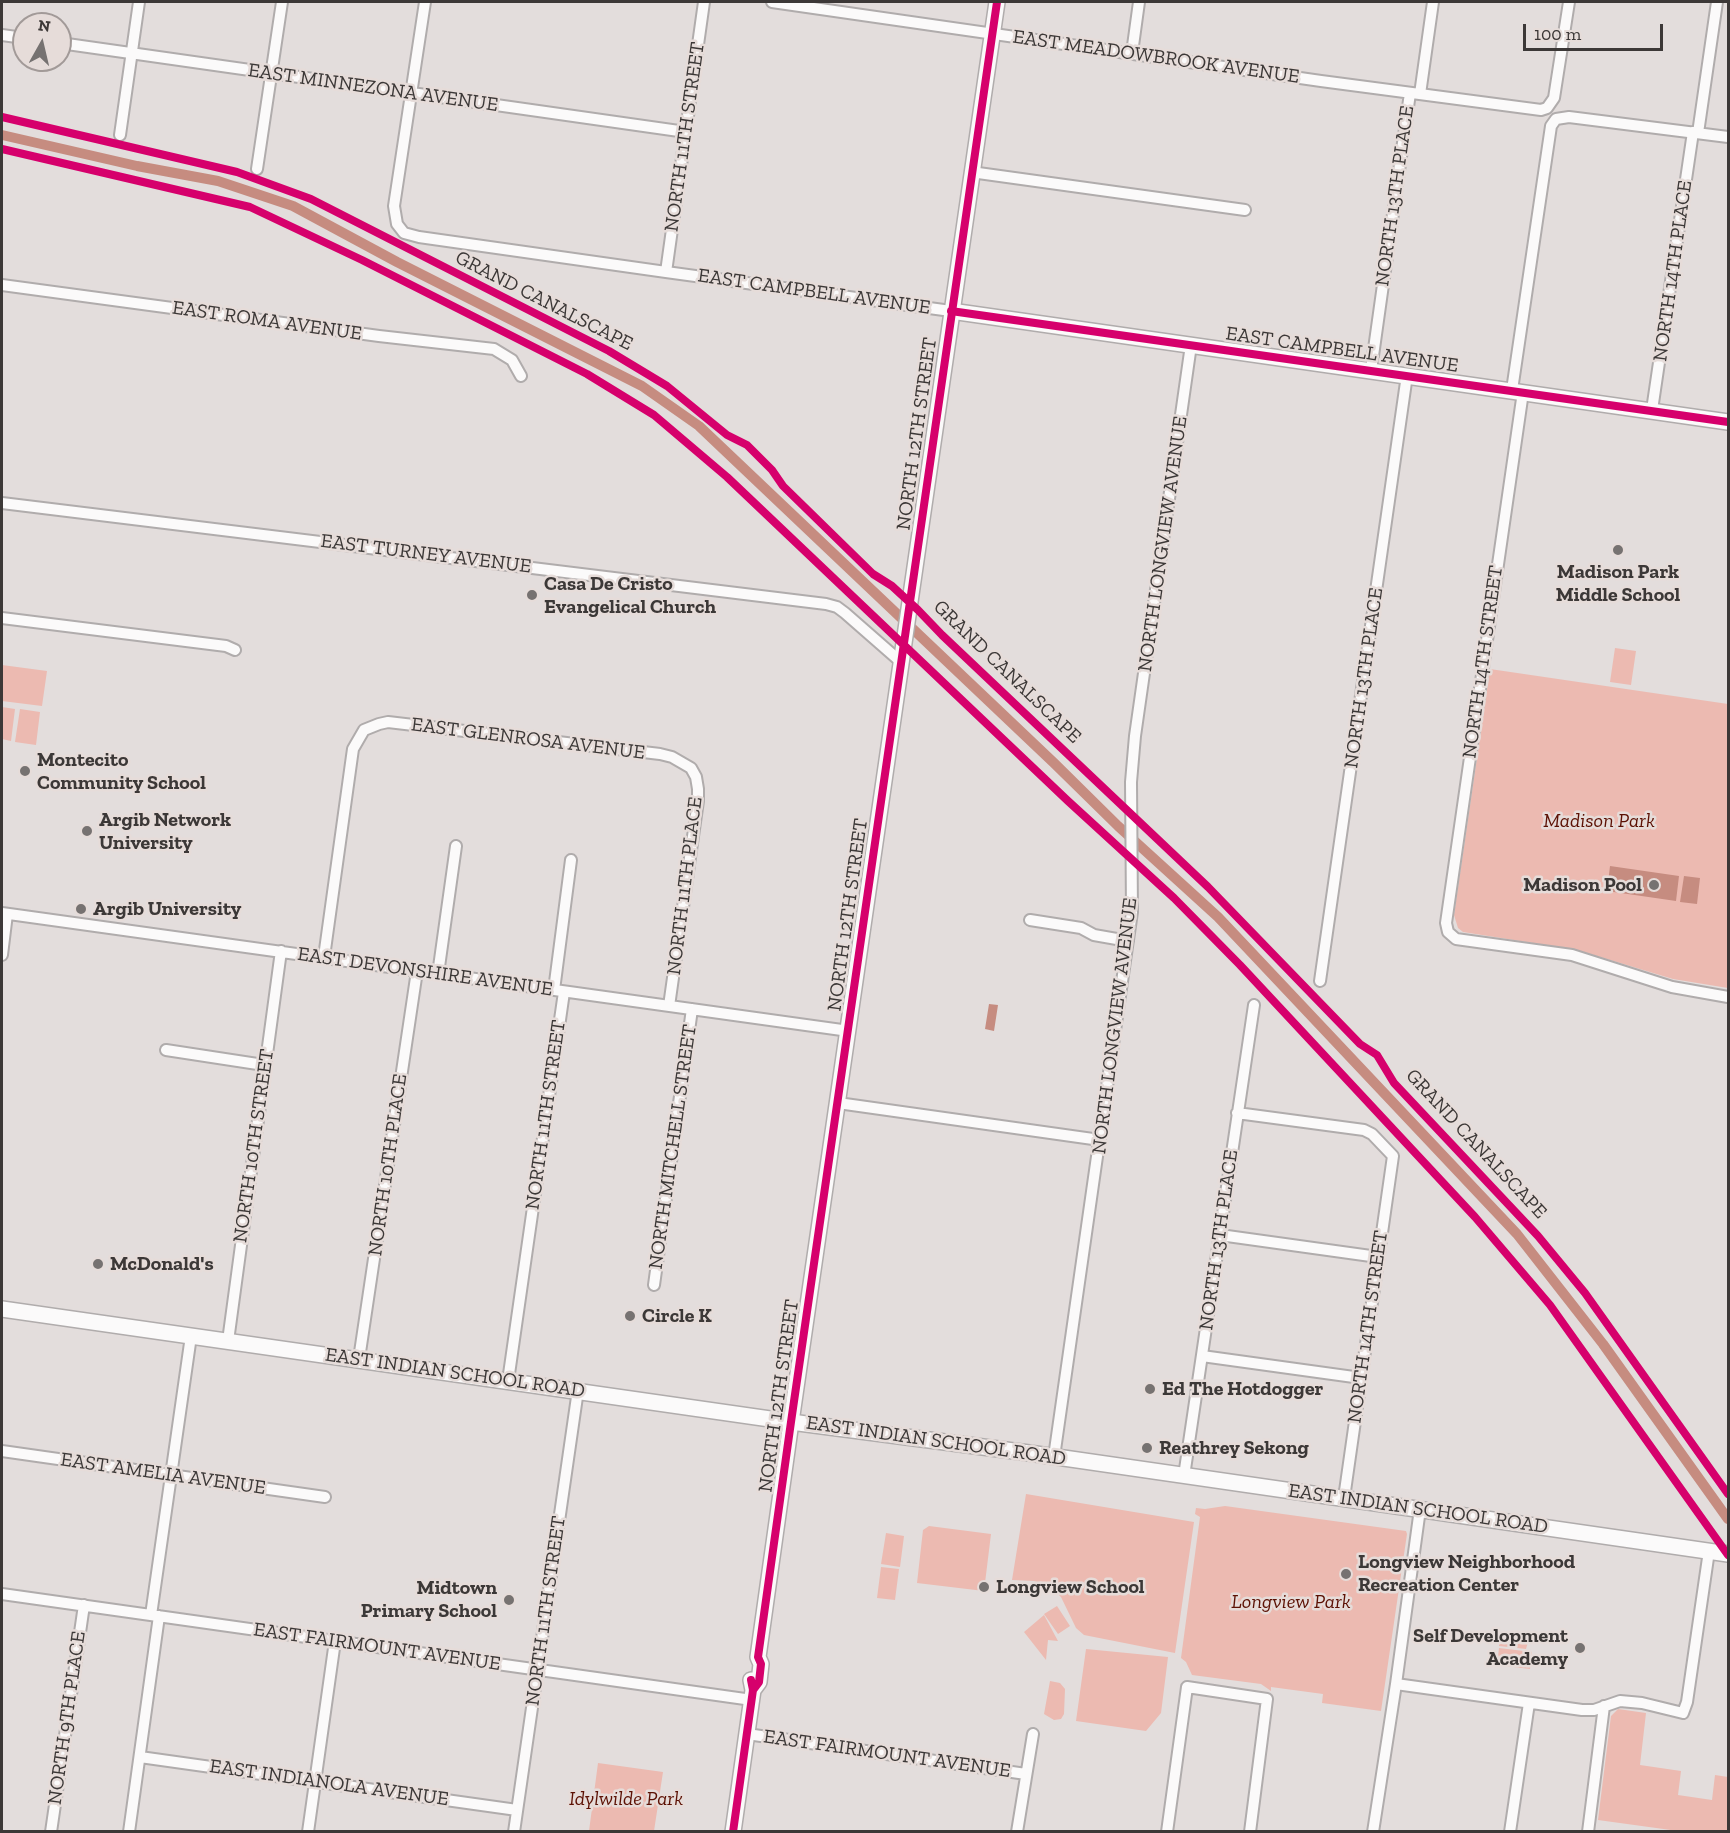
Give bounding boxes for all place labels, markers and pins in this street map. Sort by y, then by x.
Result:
marker: Madison Park Middle School [1611,543,1625,557]
place label: Madison Park Middle School [1556,560,1680,607]
place label: Casa De Cristo Evangelical Church [544,572,716,619]
marker: Casa De Cristo Evangelical Church [525,588,539,602]
place label: Montecito Community School [37,748,206,795]
marker: Montecito Community School [18,764,32,778]
place label: Argib Network University [99,808,231,855]
marker: Argib Network University [80,824,94,838]
place label: Madison Pool [1523,873,1642,897]
marker: Madison Pool [1647,878,1661,892]
place label: Argib University [93,897,241,921]
marker: Argib University [74,902,88,916]
place label: McDonald's [110,1252,214,1276]
marker: McDonald's [91,1257,105,1271]
place label: Circle K [642,1304,712,1328]
marker: Circle K [623,1309,637,1323]
place label: Ed The Hotdogger [1162,1377,1323,1401]
marker: Ed The Hotdogger [1143,1382,1157,1396]
place label: Reathrey Sekong [1159,1436,1309,1460]
marker: Reathrey Sekong [1140,1441,1154,1455]
place label: Longview Neighborhood Recreation Center [1358,1550,1575,1597]
marker: Longview Neighborhood Recreation Center [1339,1567,1353,1581]
place label: Longview School [996,1575,1145,1599]
place label: Midtown Primary School [361,1576,497,1623]
marker: Longview School [977,1580,991,1594]
marker: Midtown Primary School [502,1593,516,1607]
place label: Self Development Academy [1413,1624,1568,1671]
marker: Self Development Academy [1573,1641,1587,1655]

